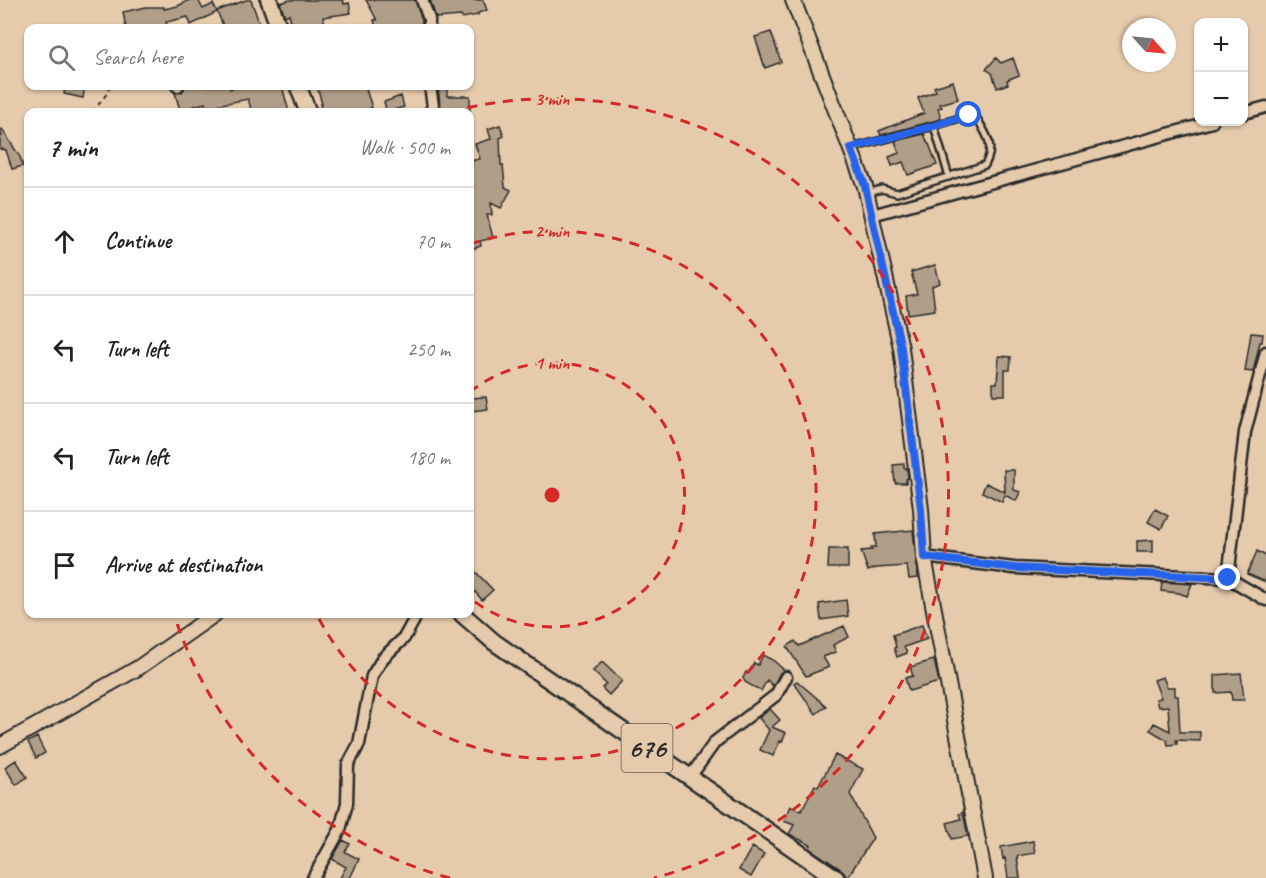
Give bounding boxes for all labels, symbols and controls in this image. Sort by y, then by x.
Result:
north arrow [1122,18,1176,72]
map controls [1194,18,1248,126]
button: + [1194,18,1248,72]
search box [24,24,474,90]
icon: search [45,41,78,74]
text: Search here [93,43,183,71]
button: − [1194,72,1248,126]
text: 3 min [535,88,570,110]
route start [955,101,981,127]
text: 7 min [48,131,98,164]
text: Walk · 500 m [360,135,450,160]
text: 2 min [535,220,570,242]
icon: ahead [48,225,81,258]
text: Continue [105,227,171,255]
text: 70 m [416,229,450,254]
icon: left [48,333,81,366]
text: Turn left [105,335,169,363]
text: 250 m [407,337,450,362]
text: 1 min [535,352,570,374]
icon: left [48,441,81,474]
text: Turn left [105,443,169,471]
text: 180 m [407,445,450,470]
centre of rings [542,485,562,505]
icon: arrive [48,549,81,582]
text: Arrive at destination [105,551,262,579]
route end [1214,564,1240,590]
road number: 676 [622,724,672,772]

